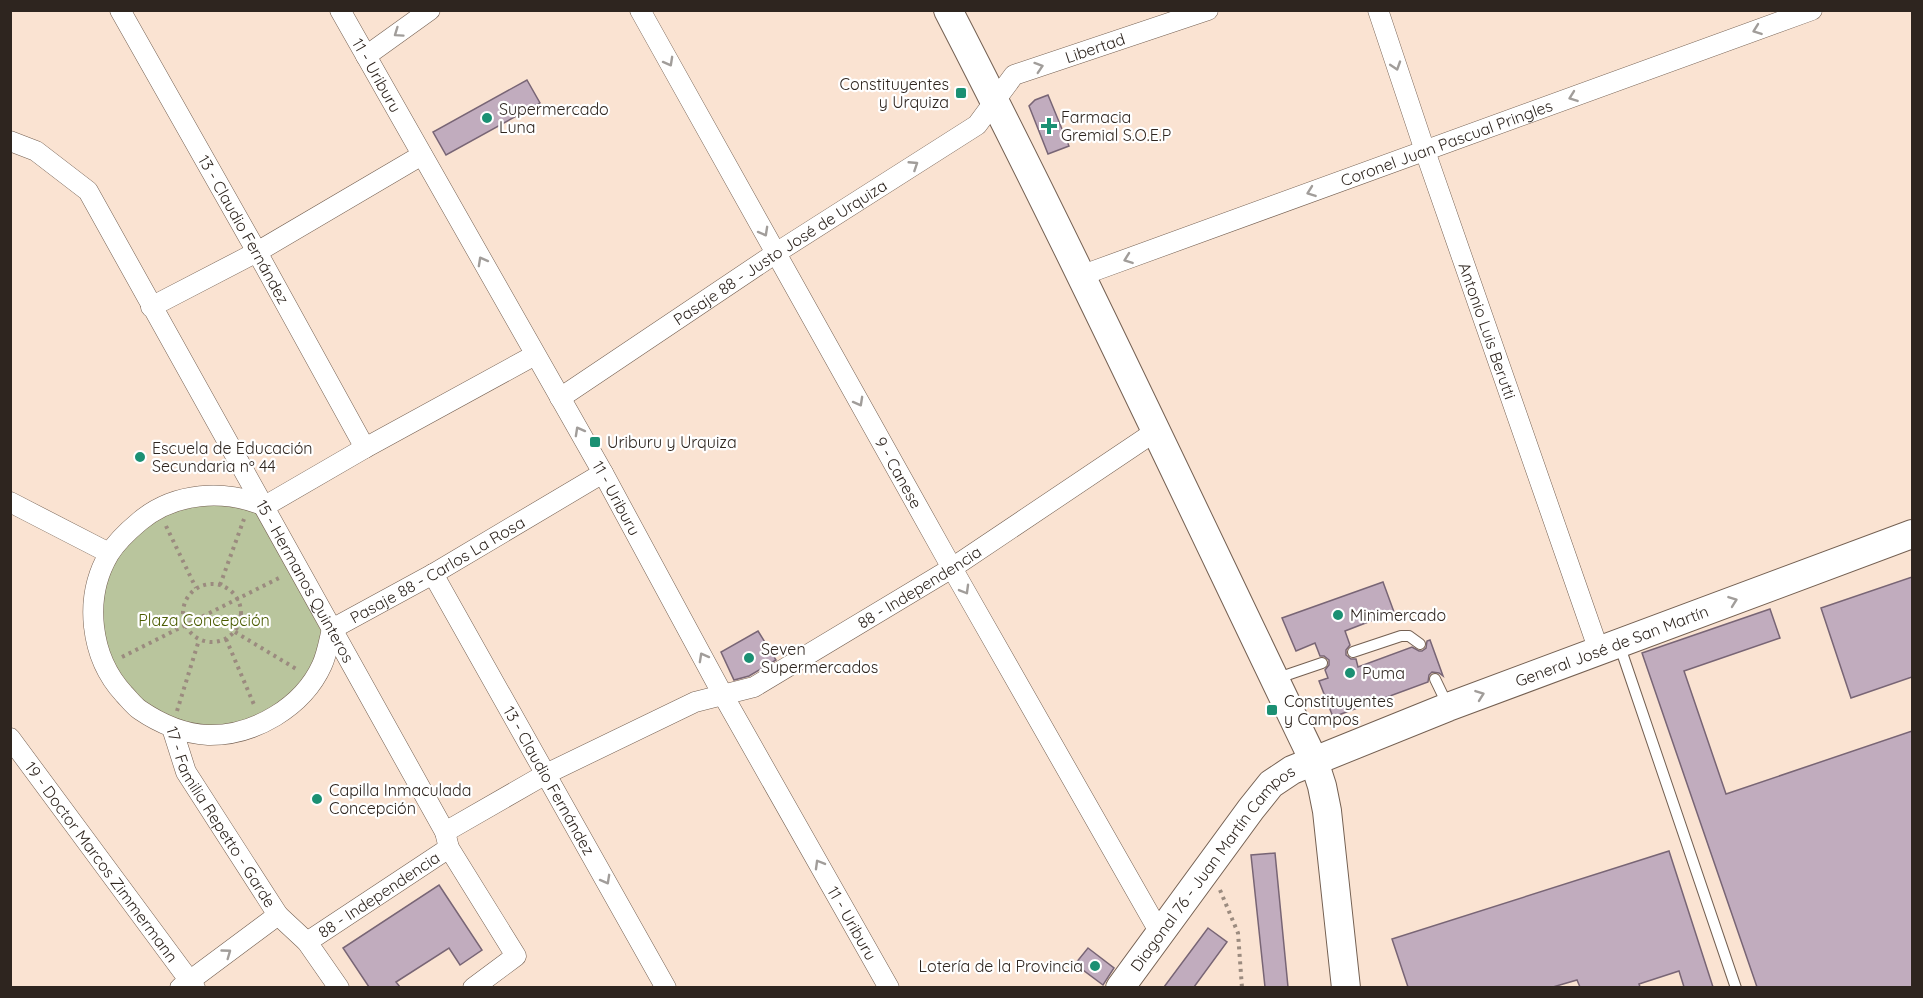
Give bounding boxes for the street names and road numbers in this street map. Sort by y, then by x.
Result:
street label: Libertad [1062,29,1127,67]
street label: 11 - Uriburu [348,35,406,116]
street label: Coronel Juan Pascual Pringles [1338,95,1555,190]
street label: 13 - Claudio Fernández [194,151,294,308]
street label: Pasaje 88 - Justo José de Urquiza [669,175,891,329]
street label: Antonio Luis Berutti [1455,260,1521,402]
street label: 9 - Canese [871,433,927,512]
street label: 11 - Uriburu [588,457,645,539]
street label: 15 - Hermanos Quinteros [252,496,359,666]
street label: Pasaje 88 - Carlos La Rosa [346,512,528,627]
street label: 88 - Independencia [854,541,985,633]
street label: General José de San Martín [1512,601,1711,691]
street label: 13 - Claudio Fernández [499,702,599,859]
street label: 17 - Familia Repetto - Garde [162,724,280,911]
street label: 19 - Doctor Marcos Zimmermann [21,758,182,966]
street label: Diagonal 76 - Juan Martín Campos [1126,761,1299,975]
street label: 88 - Independencia [314,847,443,942]
street label: 11 - Uriburu [823,883,881,964]

